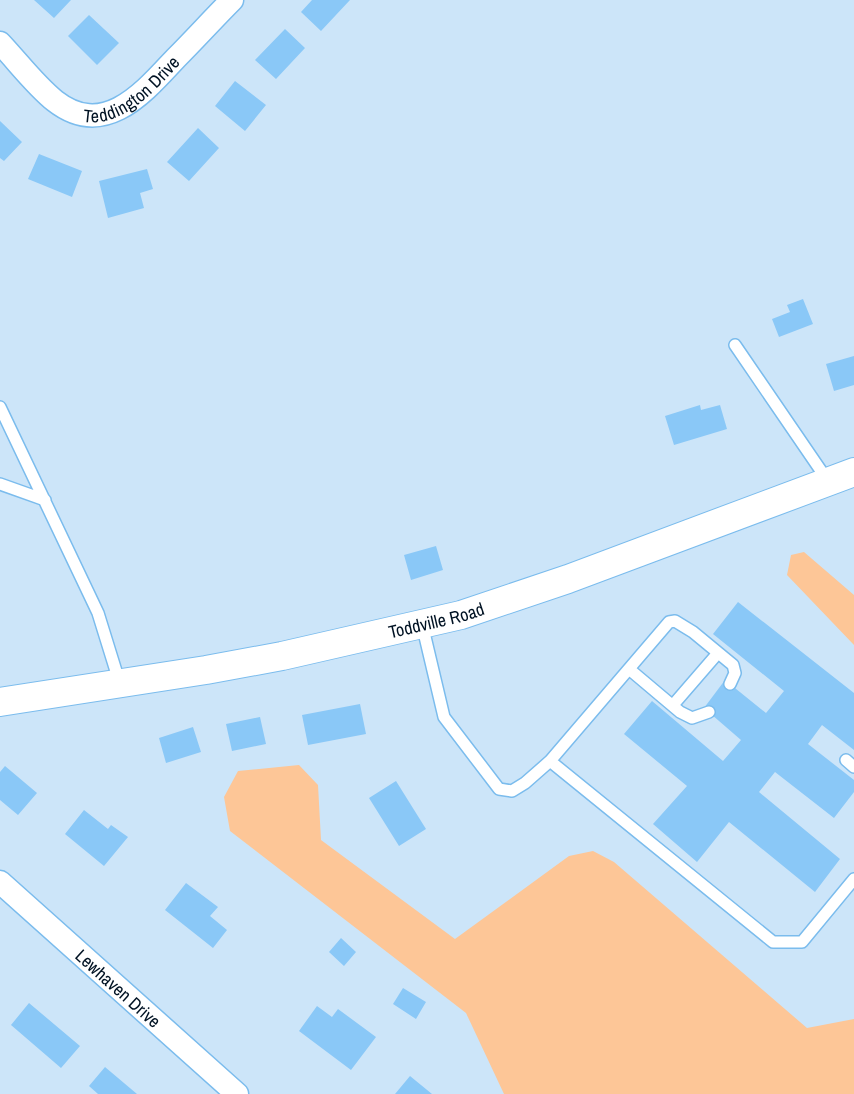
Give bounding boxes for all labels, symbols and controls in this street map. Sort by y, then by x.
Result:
street label: Teddington Drive [82,50,185,128]
street label: Toddville Road [386,596,487,644]
street label: Lewhaven Drive [70,943,167,1033]

